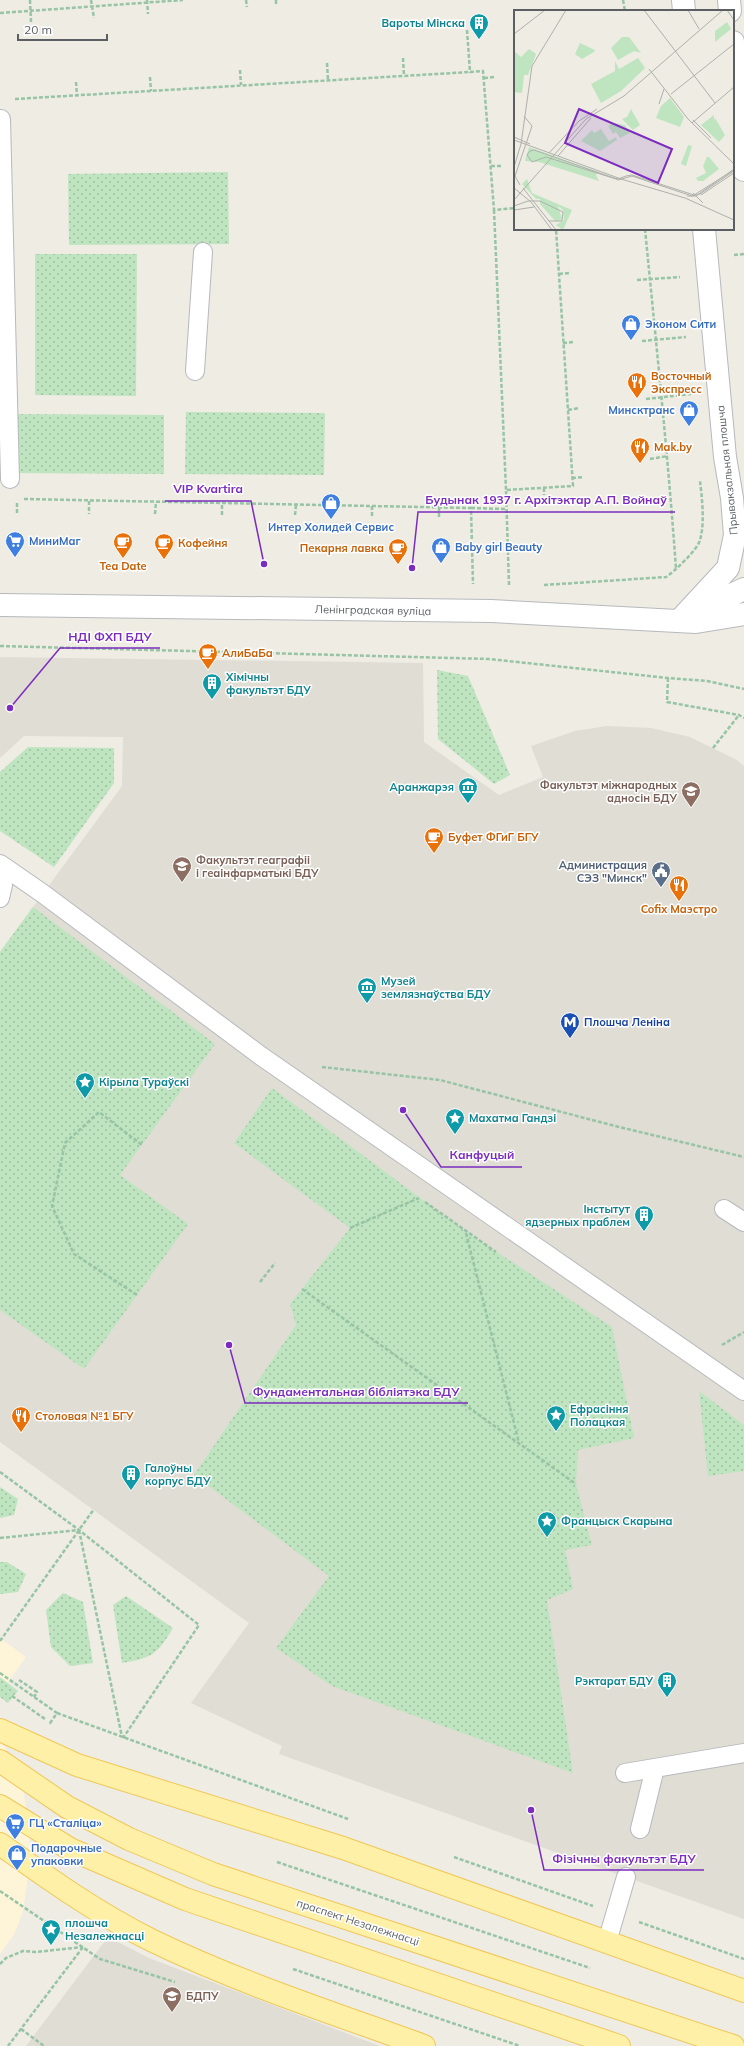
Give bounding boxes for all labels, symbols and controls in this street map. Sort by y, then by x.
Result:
inset map [514,10,734,230]
building icon: Вароты Мінска [468,12,490,40]
scale bar [18,16,107,42]
place label: Вароты Мінска [381,16,465,30]
text: 20 m [24,22,52,37]
shop icon: Эконом Сити [620,313,642,341]
place label: Эконом Сити [645,317,716,331]
place label: Восточный Экспресс [651,369,712,396]
restaurant icon: Восточный Экспресс [626,371,648,399]
shop icon: Минсктранс [678,399,700,427]
place label: Минсктранс [608,403,675,417]
street label: Прывакзальная плошча [713,404,741,536]
restaurant icon: Mak.by [629,436,651,464]
place label: Mak.by [654,440,692,454]
callout: VIP Kvartira [165,477,251,501]
text: VIP Kvartira [172,481,243,496]
callout: Будынак 1937 г. Архітэктар А.П. Войнаў [418,488,675,512]
shop icon: Интер Холидей Сервис [320,492,342,520]
text: Будынак 1937 г. Архітэктар А.П. Войнаў [425,492,667,507]
place label: Интер Холидей Сервис [268,520,394,534]
supermarket icon: МиниМаг [4,530,26,558]
cafe icon: Tea Date [112,531,134,559]
cafe icon: Кофейня [153,532,175,560]
place label: МиниМаг [29,534,81,548]
place label: Кофейня [178,536,228,550]
shop icon: Baby girl Beauty [430,536,452,564]
cafe icon: Пекарня лавка [387,537,409,565]
place label: Baby girl Beauty [455,540,542,554]
place label: Пекарня лавка [300,541,384,555]
place label: Tea Date [99,559,147,573]
street label: Ленінградская вуліца [314,602,432,618]
callout: НДІ ФХП БДУ [60,624,160,648]
text: НДІ ФХП БДУ [68,629,153,644]
cafe icon: АлиБаБа [197,642,219,670]
place label: АлиБаБа [222,646,273,660]
place label: Хімічны факультэт БДУ [225,670,311,697]
building icon: Хімічны факультэт БДУ [201,672,223,700]
museum icon: Аранжарэя [457,776,479,804]
place label: Факультэт міжнародных адносін БДУ [540,778,678,805]
place label: Аранжарэя [390,780,454,794]
school or university icon: Факультэт міжнародных адносін БДУ [680,780,702,808]
cafe icon: Буфет ФГиГ БГУ [423,826,445,854]
place label: Буфет ФГиГ БГУ [448,830,539,844]
place label: Факультэт геаграфіі і геаінфарматыкі БДУ [196,853,319,880]
school or university icon: Факультэт геаграфіі і геаінфарматыкі БДУ [171,855,193,883]
place label: Администрация СЭЗ "Минск" [559,858,647,885]
public building icon: Администрация СЭЗ "Минск" [650,860,672,888]
restaurant icon: Cofix Маэстро [668,874,690,902]
place label: Cofix Маэстро [641,902,718,916]
place label: Музей землязнаўства БДУ [381,974,491,1001]
museum icon: Музей землязнаўства БДУ [356,976,378,1004]
metro station icon: Плошча Леніна [559,1011,581,1039]
place label: Плошча Леніна [584,1015,670,1029]
place icon: Кірыла Тураўскі [74,1071,96,1099]
place label: Кірыла Тураўскі [99,1075,189,1089]
place icon: Махатма Гандзі [444,1107,466,1135]
place label: Махатма Гандзі [469,1111,556,1125]
callout: Канфуцый [441,1143,522,1167]
text: Канфуцый [450,1147,514,1162]
place label: Інстытут ядзерных праблем [525,1202,631,1229]
building icon: Інстытут ядзерных праблем [633,1204,655,1232]
callout: Фундаментальная бібліятэка БДУ [245,1379,468,1403]
text: Фундаментальная бібліятэка БДУ [253,1384,460,1399]
place label: Ефрасіння Полацкая [570,1402,629,1429]
place icon: Ефрасіння Полацкая [545,1404,567,1432]
restaurant icon: Столовая №1 БГУ [10,1405,32,1433]
place label: Столовая №1 БГУ [35,1409,134,1423]
place label: Галоўны корпус БДУ [145,1461,211,1488]
building icon: Галоўны корпус БДУ [120,1463,142,1491]
place icon: Францыск Скарына [536,1510,558,1538]
place label: Францыск Скарына [561,1514,673,1528]
building icon: Рэктарат БДУ [656,1670,678,1698]
place label: Рэктарат БДУ [575,1674,654,1688]
supermarket icon: ГЦ «Сталіца» [4,1812,26,1840]
place label: ГЦ «Сталіца» [29,1816,102,1830]
place label: Подарочные упаковки [31,1841,102,1868]
shop icon: Подарочные упаковки [6,1843,28,1871]
callout: Фізічны факультэт БДУ [544,1846,704,1870]
text: Фізічны факультэт БДУ [552,1851,697,1866]
street label: праспект Незалежнасці [295,1895,421,1949]
place label: плошча Незалежнасці [65,1916,144,1943]
place icon: плошча Незалежнасці [40,1918,62,1946]
school or university icon: БДПУ [161,1985,183,2013]
place label: БДПУ [186,1989,219,2003]

